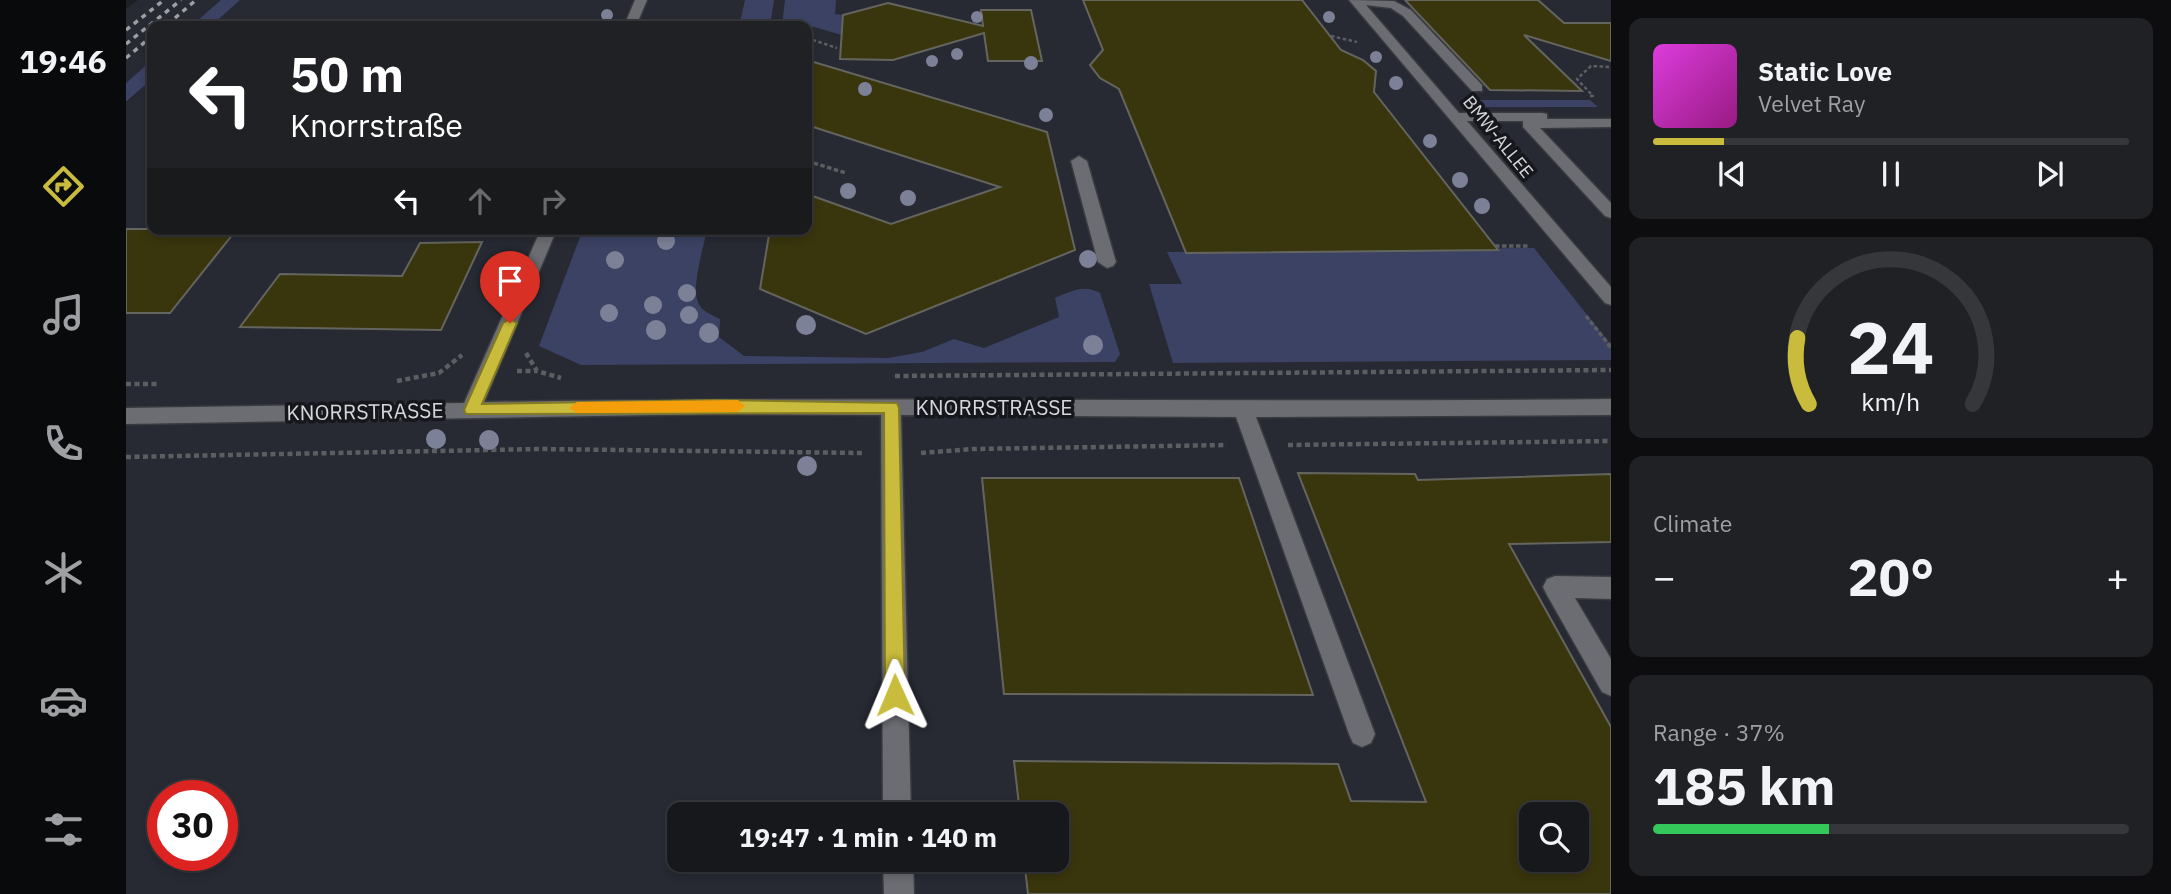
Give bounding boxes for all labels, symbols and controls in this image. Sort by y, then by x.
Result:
text: 19:46 [19,40,107,82]
text: 50 m [290,42,404,105]
icon: left [175,49,266,140]
text: Static Love [1758,54,1892,88]
text: Velvet Ray [1758,88,1865,118]
street label: BMW-ALLEE [1458,91,1539,183]
text: Knorrstraße [290,104,463,146]
icon: previous [1713,155,1751,193]
icon: pause [1872,155,1910,193]
icon: next [2031,155,2069,193]
icon: directions [39,162,88,211]
icon: left [388,182,426,220]
icon: ahead [461,182,499,220]
icon: right [534,182,572,220]
pin [480,251,540,323]
icon: arrive [491,262,529,300]
icon: music [39,290,88,339]
text: 24 [1847,299,1935,394]
text: km/h [1862,384,1920,417]
street label: KNORRSTRASSE [915,393,1073,421]
street label: KNORRSTRASSE [286,396,444,426]
icon: phone [39,419,88,468]
text: Climate [1653,508,1732,538]
text: 20° [1848,543,1934,610]
icon: climate [39,548,88,597]
text: − [1653,552,1676,601]
text: + [2106,552,2129,601]
position arrow [858,658,932,732]
icon: car [39,676,88,725]
text: Range · 37% [1653,717,1785,747]
text: 185 km [1653,752,1835,819]
speed limit sign: 30 [147,780,238,871]
map controls [1519,802,1589,872]
button: search [1519,802,1589,872]
icon: filters [39,805,88,854]
text: 19:47 · 1 min · 140 m [739,820,997,854]

